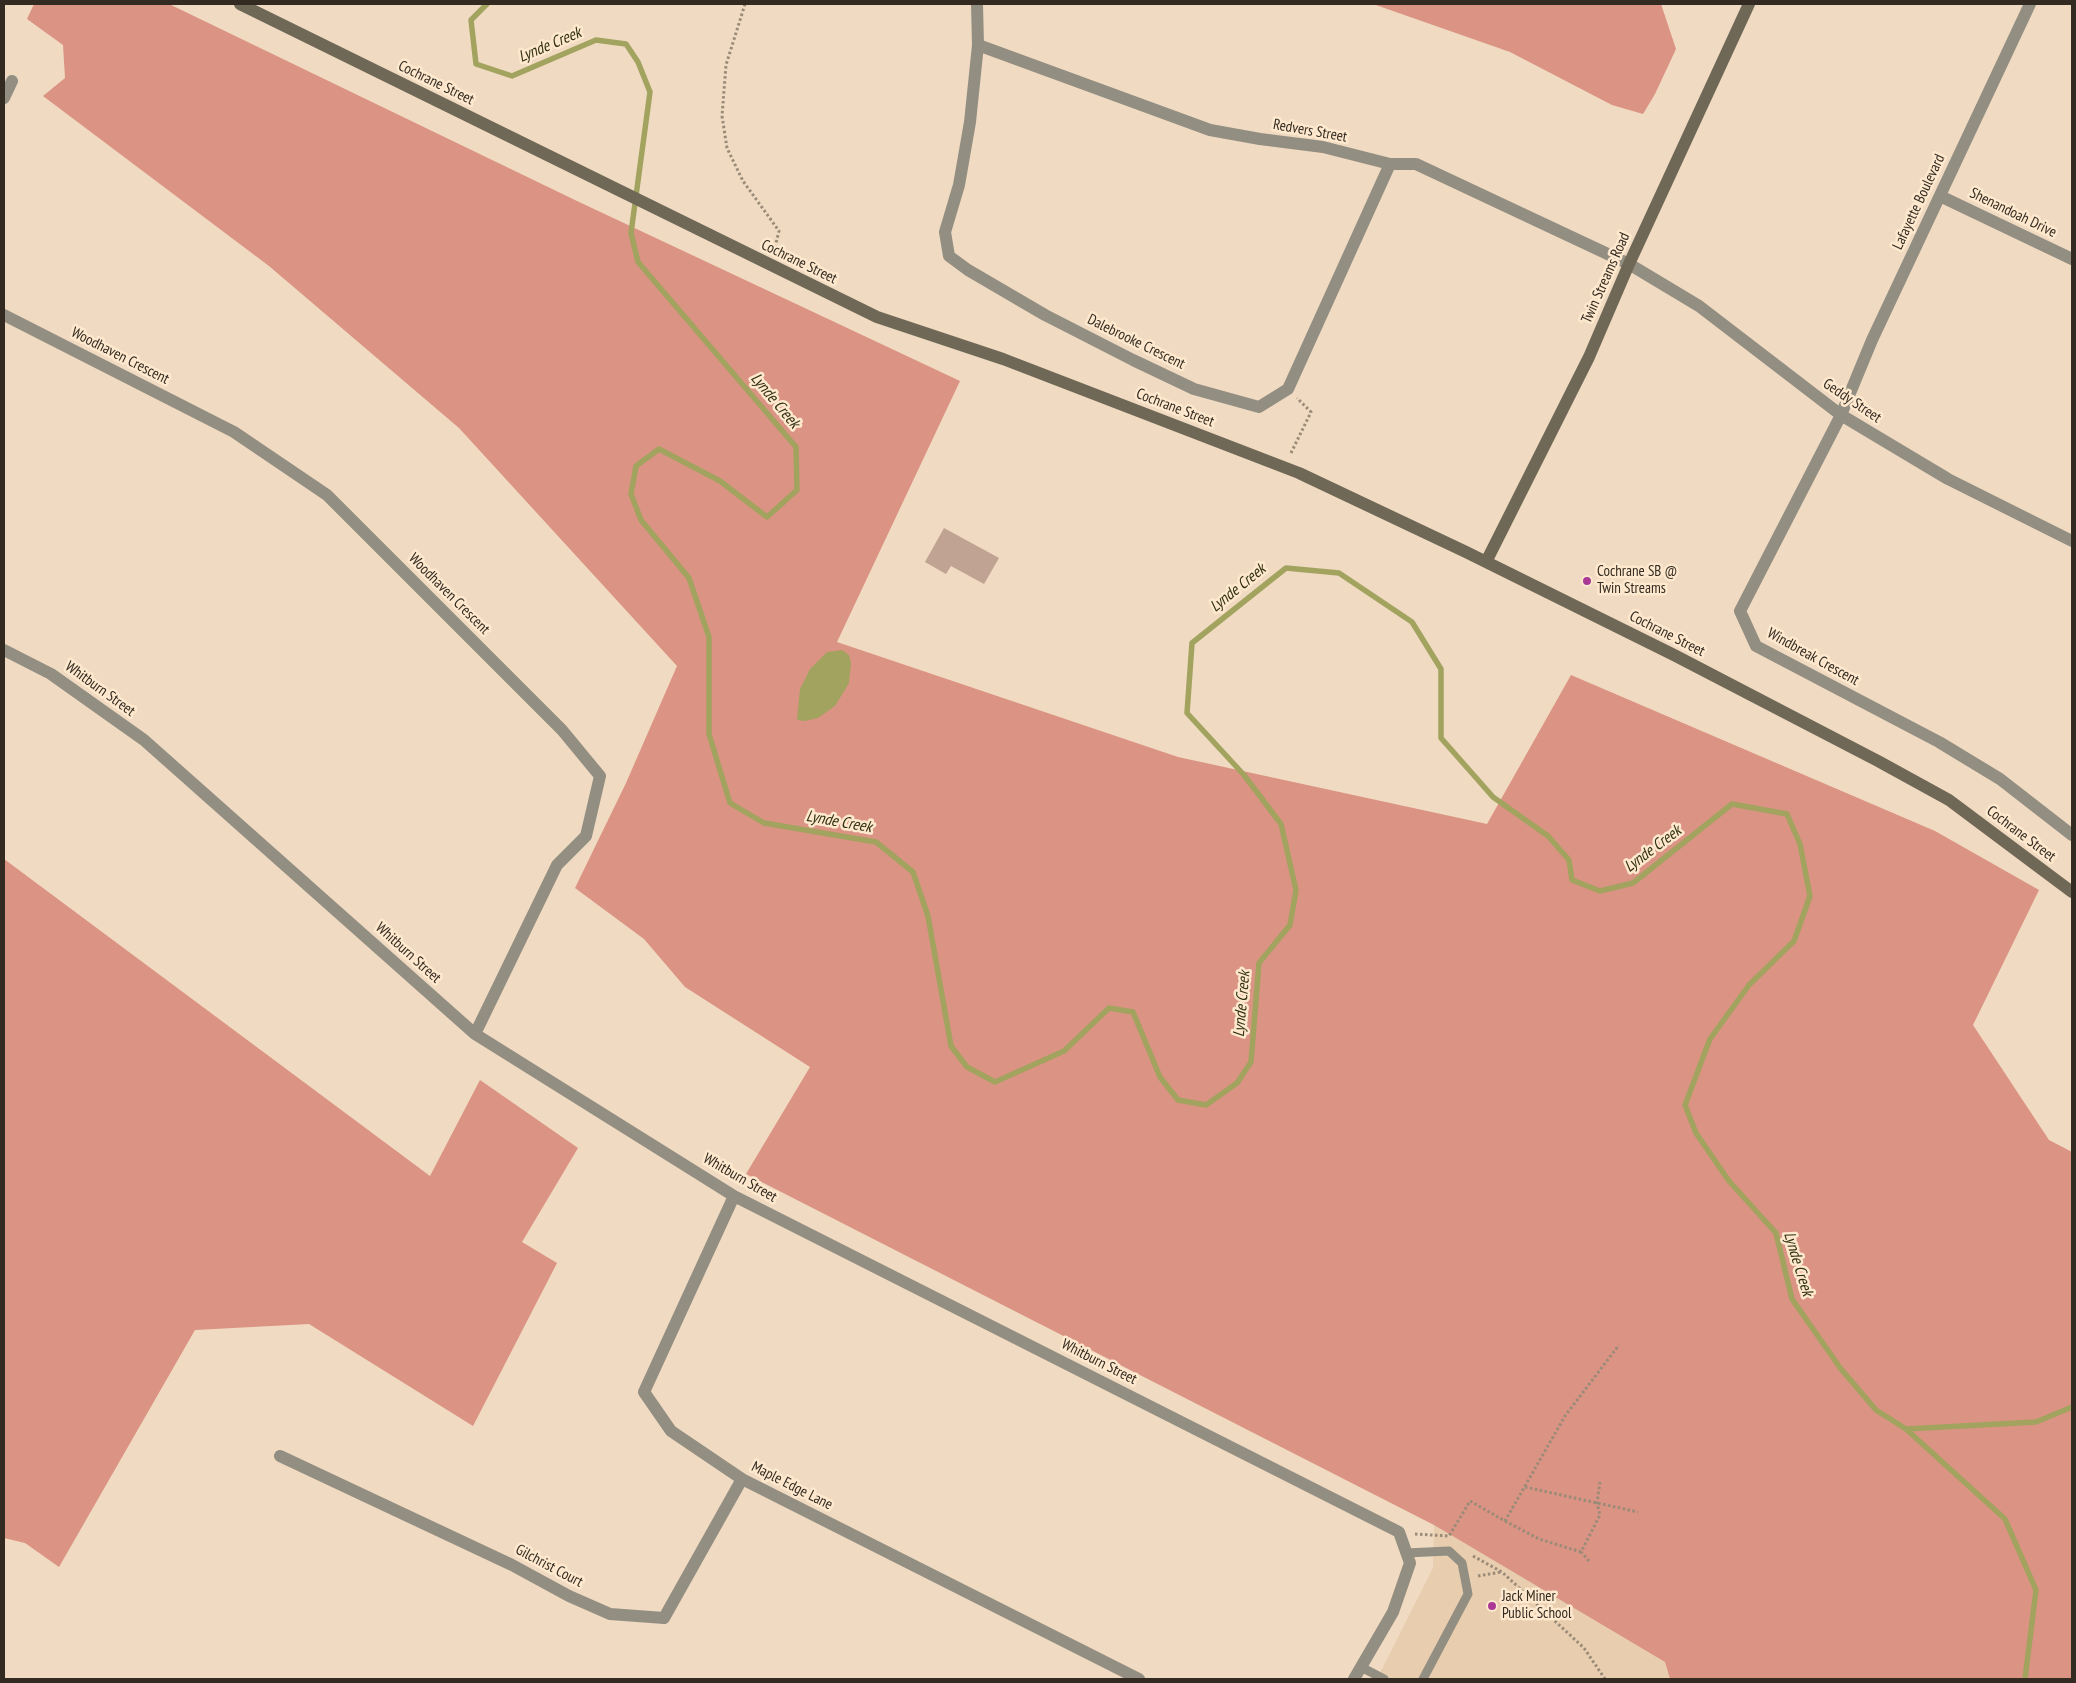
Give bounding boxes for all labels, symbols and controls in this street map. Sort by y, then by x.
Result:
water label: Lynde Creek [516,23,584,67]
street label: Cochrane Street [395,57,477,109]
street label: Redvers Street [1272,116,1348,146]
street label: Lafayette Boulevard [1889,151,1949,253]
street label: Shenandoah Drive [1967,184,2059,242]
street label: Twin Streams Road [1578,230,1634,326]
street label: Cochrane Street [758,236,840,288]
street label: Dalebrooke Crescent [1084,311,1188,373]
street label: Woodhaven Crescent [68,324,172,388]
water label: Lynde Creek [746,369,804,433]
street label: Geddy Street [1819,375,1885,427]
street label: Cochrane Street [1134,385,1216,431]
street label: Woodhaven Crescent [405,550,493,638]
water label: Lynde Creek [1206,560,1270,616]
place label: Cochrane SB @ Twin Streams [1597,563,1677,598]
marker: Cochrane SB @ Twin Streams [1581,575,1593,587]
street label: Cochrane Street [1626,607,1708,661]
street label: Windbreak Crescent [1764,624,1862,690]
street label: Whitburn Street [62,658,138,720]
street label: Cochrane Street [1983,802,2059,866]
water label: Lynde Creek [805,807,873,837]
water label: Lynde Creek [1621,821,1685,877]
street label: Whitburn Street [372,919,444,987]
water label: Lynde Creek [1230,970,1254,1038]
street label: Whitburn Street [700,1150,780,1206]
water label: Lynde Creek [1779,1230,1817,1298]
street label: Whitburn Street [1058,1335,1140,1389]
street label: Maple Edge Lane [748,1458,836,1514]
street label: Gilchrist Court [512,1541,586,1591]
place label: Jack Miner Public School [1502,1588,1571,1623]
marker: Jack Miner Public School [1486,1600,1498,1612]

